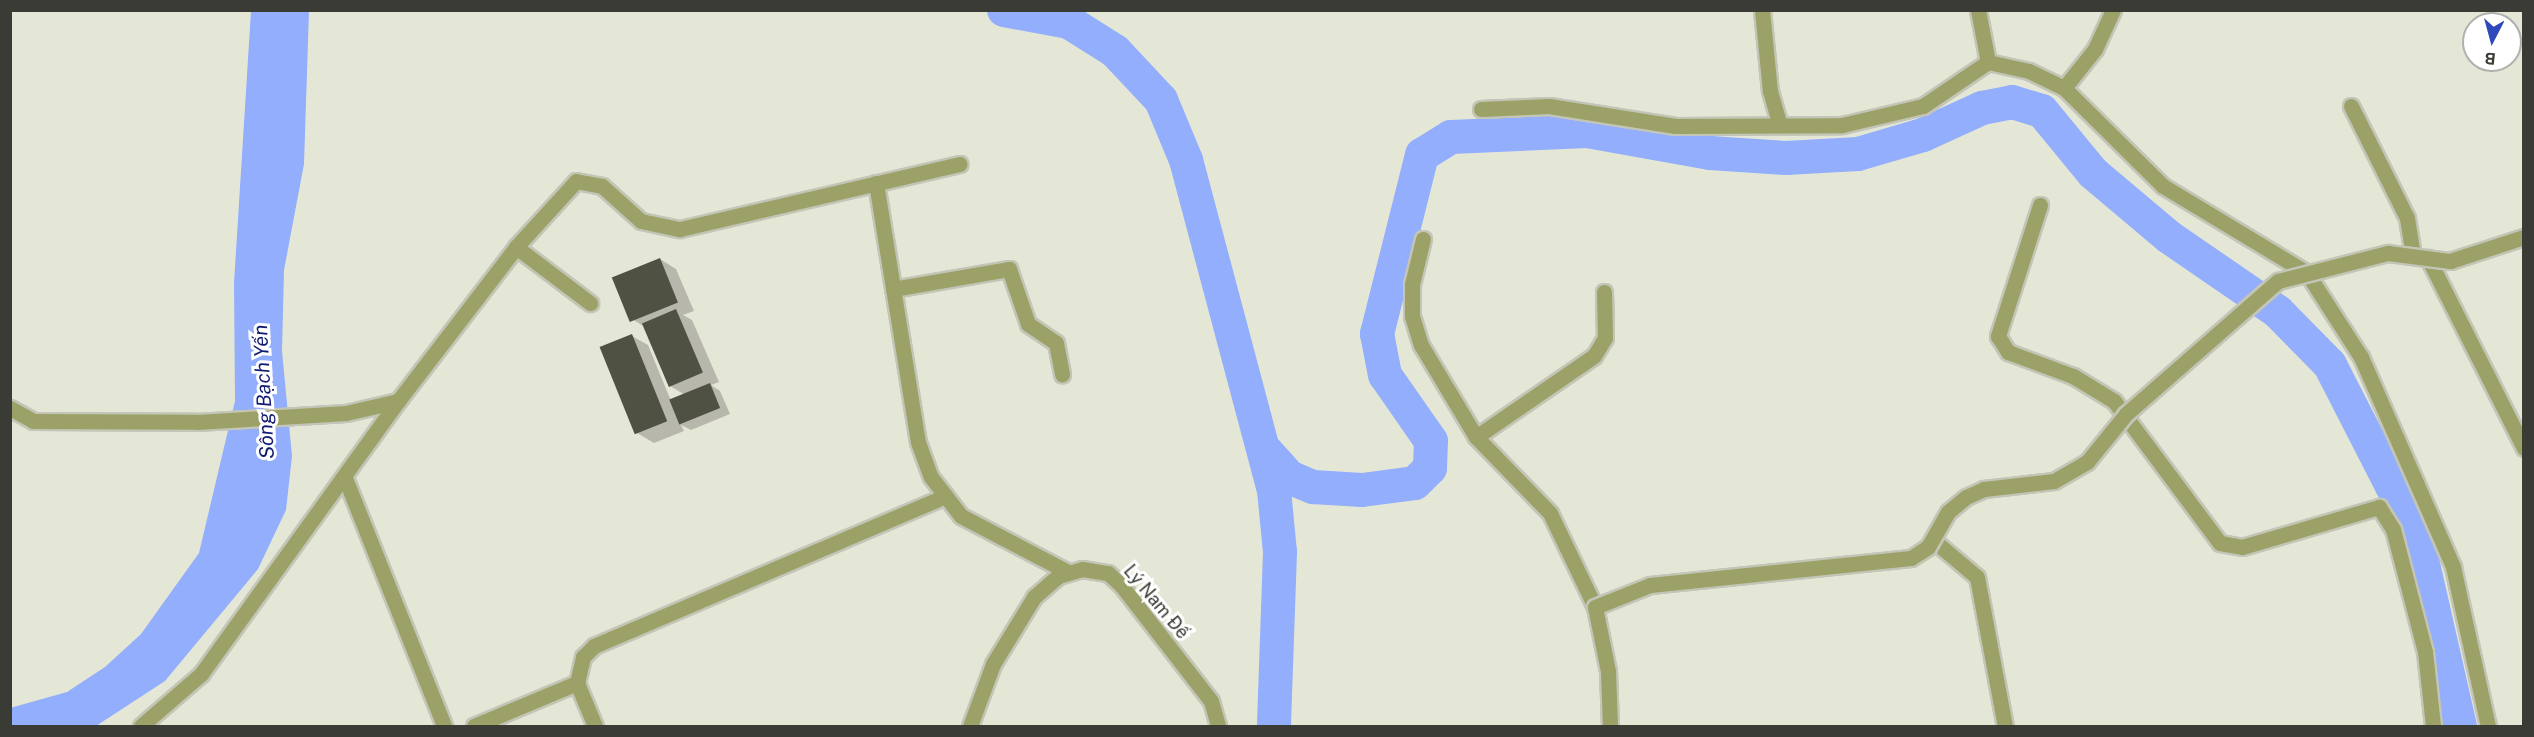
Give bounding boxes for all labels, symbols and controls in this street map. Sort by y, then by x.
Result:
north arrow [2462,12,2522,72]
text: B [2484,48,2497,68]
water label: Sông Bạch Yến [248,324,280,460]
street label: Lý Nam Đế [1119,561,1193,643]

